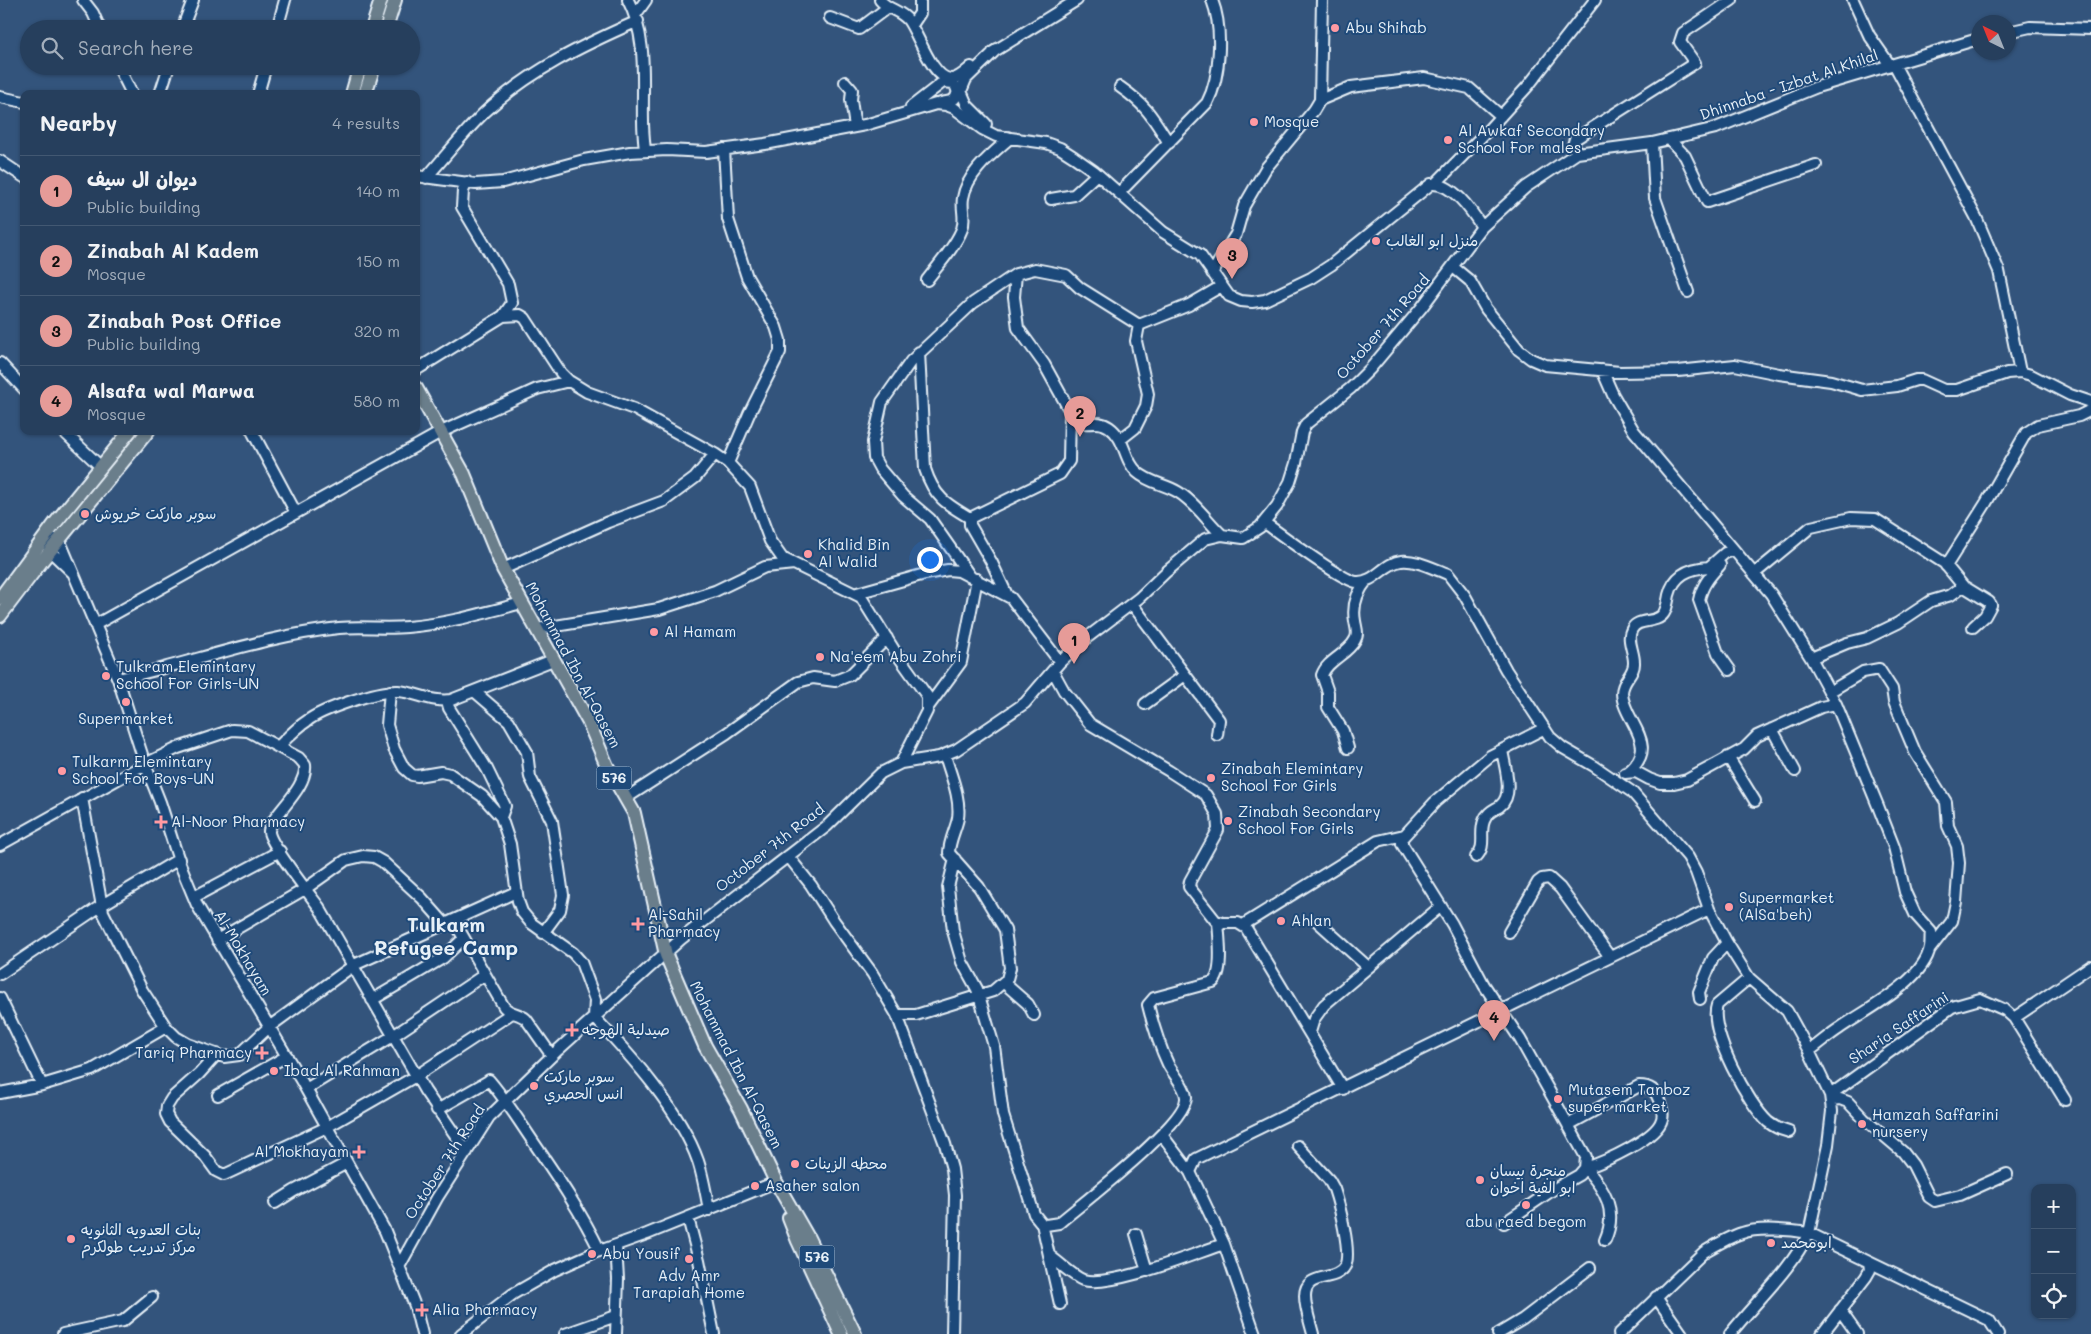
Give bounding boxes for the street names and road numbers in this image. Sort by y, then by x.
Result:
street label: Dhinnaba - Izbat Al Khilal [1697,44,1880,124]
street label: October 7th Road [1331,270,1433,383]
street label: Mohammad Ibn Al-Qasem [522,578,626,751]
road number: 576 [596,766,632,790]
street label: October 7th Road [711,798,828,896]
street label: Al-Mokhayam [211,906,277,999]
street label: Mohammad Ibn Al-Qasem [686,977,788,1152]
street label: Sharia Saffarini [1845,986,1952,1068]
street label: October 7th Road [400,1100,489,1223]
road number: 576 [800,1246,834,1268]

